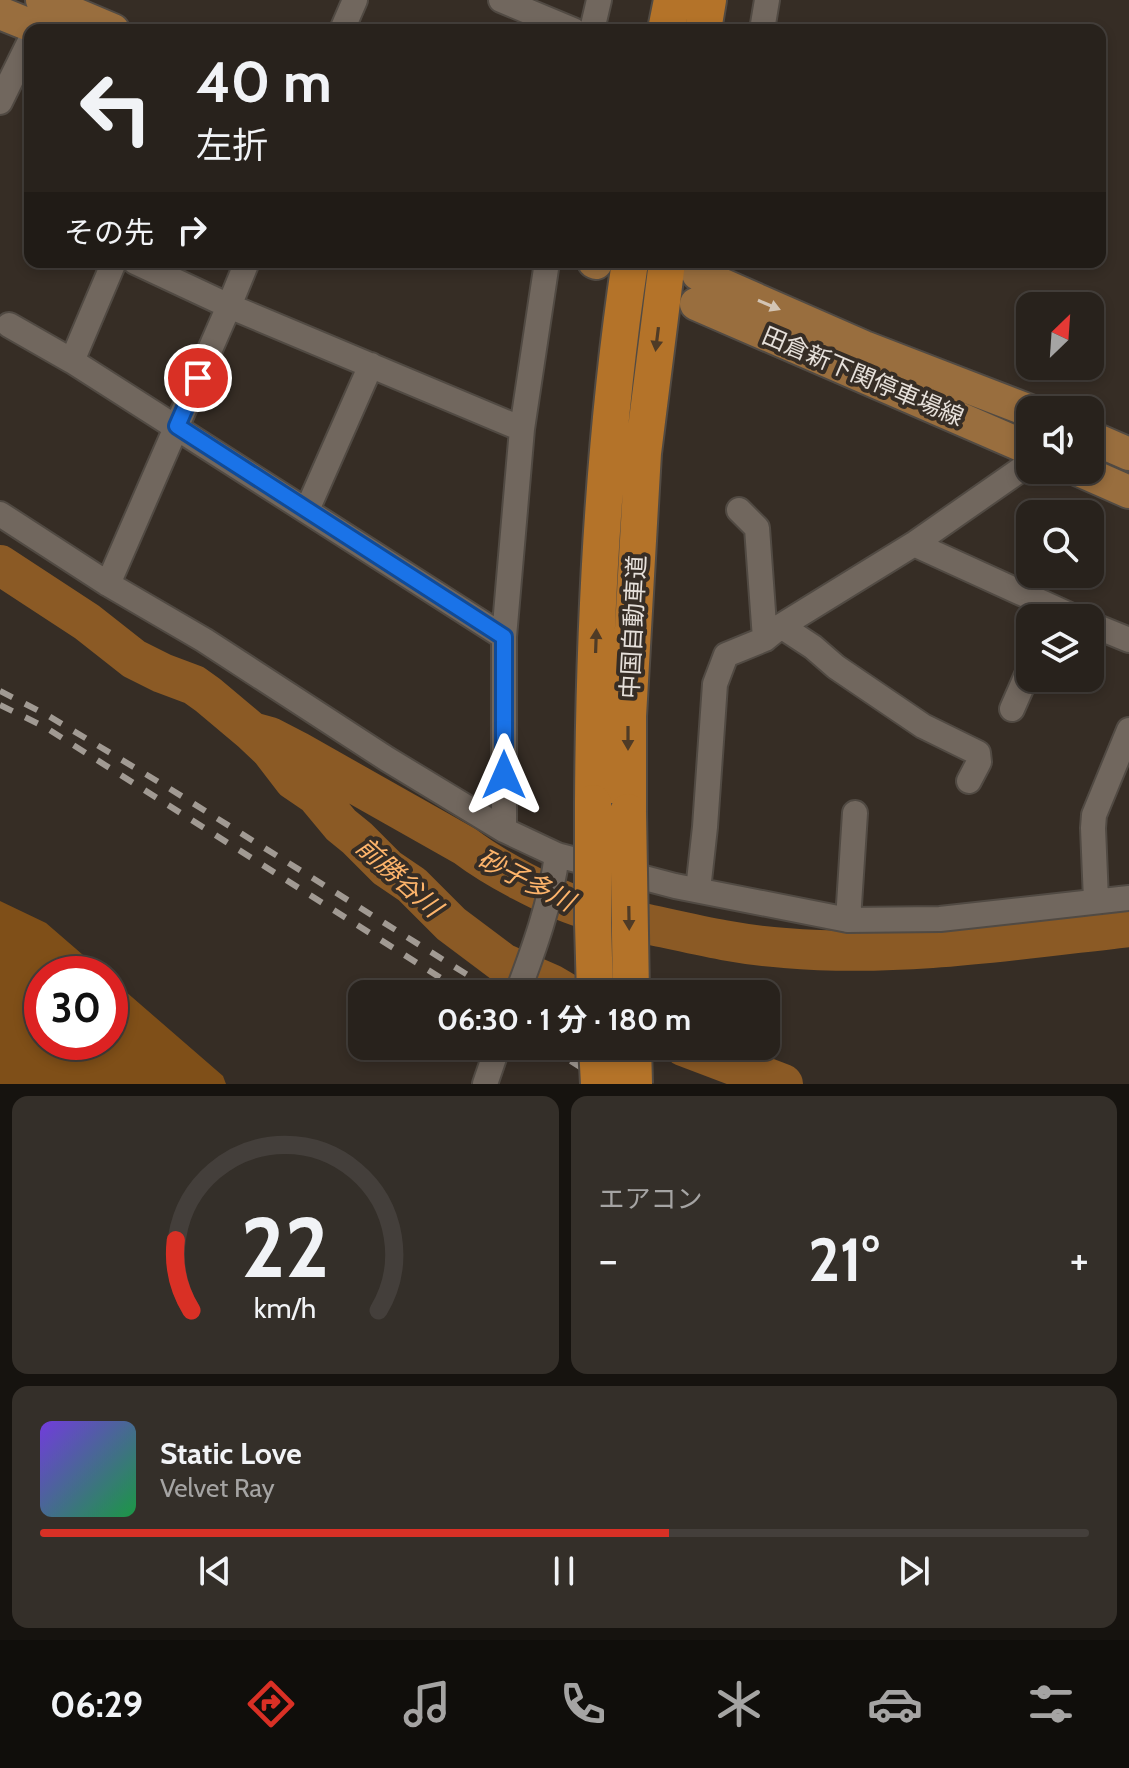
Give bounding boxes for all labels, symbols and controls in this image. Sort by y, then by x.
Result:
text: 40 m [196,48,332,116]
icon: left [64,56,168,160]
text: 左折 [196,123,268,167]
icon: right [170,208,214,252]
text: その先 [64,214,154,251]
north arrow [1016,292,1104,380]
map controls [1016,292,1104,692]
one-way arrow [757,299,781,312]
street label: 田倉新下関停車場線 [758,320,968,432]
one-way arrow [650,327,663,352]
pin [164,344,232,412]
icon: arrive [176,356,220,400]
button: sound [1016,396,1104,484]
button: search [1016,500,1104,588]
street label: 中国自動車道 [615,554,651,700]
button: layers [1016,604,1104,692]
one-way arrow [590,628,603,653]
one-way arrow [622,726,634,751]
position arrow [462,733,546,817]
water label: 前勝谷川 [350,830,451,926]
water label: 砂子多川 [472,842,582,919]
one-way arrow [623,906,635,931]
speed limit sign: 30 [24,956,128,1060]
text: 06:30 · 1 分 · 180 m [437,1001,691,1038]
text: エアコン [599,1183,703,1215]
text: 22 [241,1197,329,1298]
text: 21° [808,1223,879,1296]
text: − [599,1233,618,1286]
text: + [1070,1233,1089,1286]
text: km/h [254,1290,317,1325]
text: Static Love [160,1435,302,1472]
text: Velvet Ray [160,1472,275,1504]
icon: previous [193,1549,237,1593]
icon: pause [542,1549,586,1593]
icon: next [892,1549,936,1593]
icon: directions [243,1676,299,1732]
icon: music [399,1676,455,1732]
icon: phone [555,1676,611,1732]
icon: climate [711,1676,767,1732]
icon: car [867,1676,923,1732]
icon: filters [1023,1676,1079,1732]
text: 06:29 [50,1682,143,1726]

